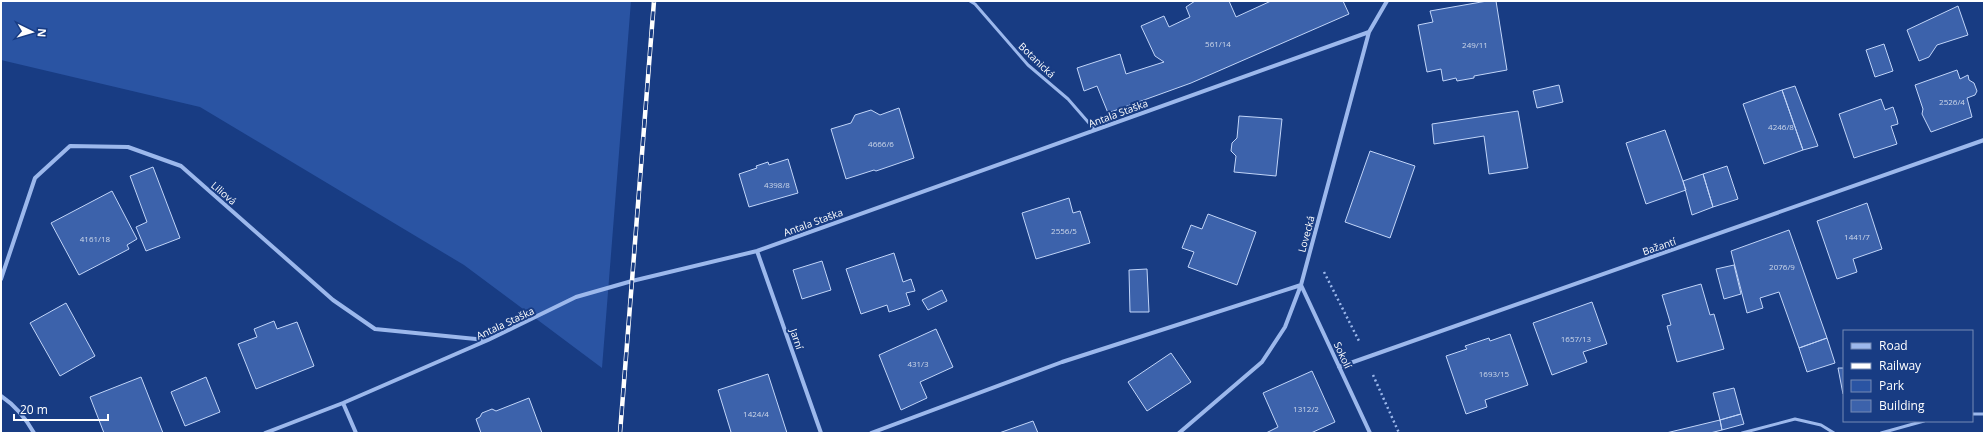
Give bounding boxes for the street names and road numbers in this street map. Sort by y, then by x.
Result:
street label: Botanická [1016,39,1058,81]
street label: Antala Staška [1086,96,1150,130]
street label: Liliová [208,178,240,208]
street label: Antala Staška [781,205,845,239]
street label: Lovecká [1294,214,1318,254]
street label: Bažantí [1640,234,1678,258]
street label: Antala Staška [474,303,536,343]
street label: Jarní [787,326,807,352]
street label: Sokolí [1331,339,1355,371]

